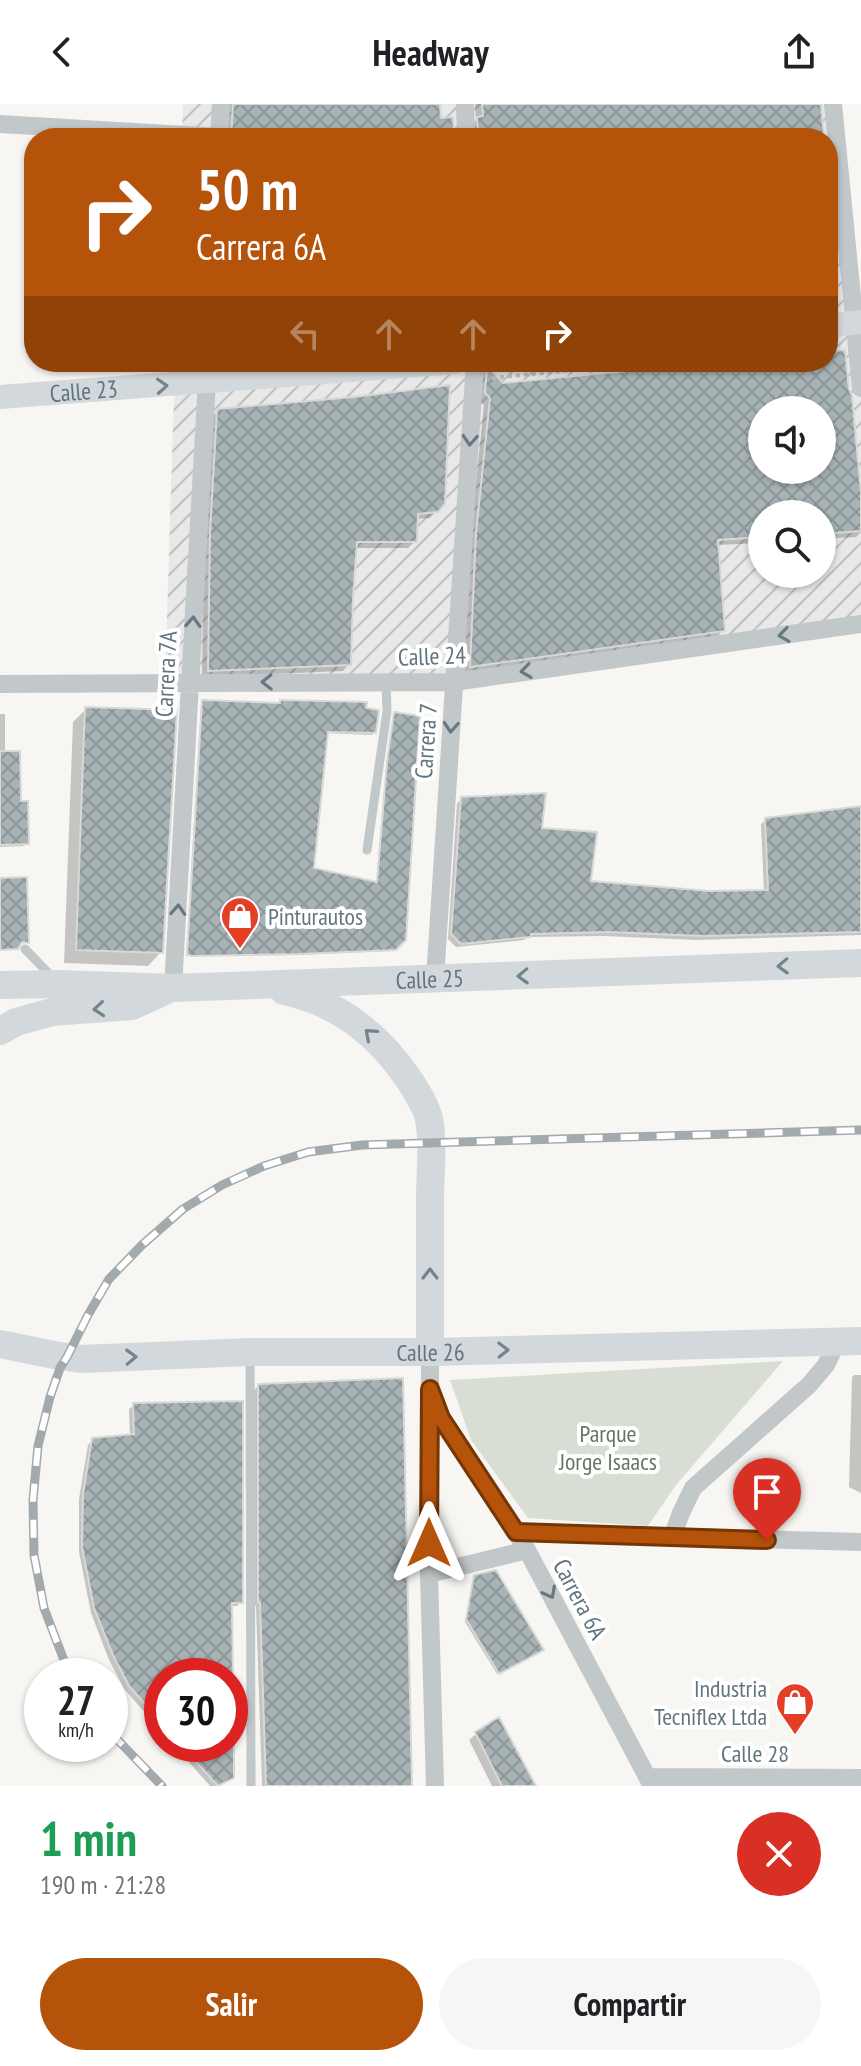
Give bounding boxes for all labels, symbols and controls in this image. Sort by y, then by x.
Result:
text: Headway [372,29,489,76]
icon: back [40,30,84,74]
icon: share [777,30,821,74]
text: 50 m [196,153,298,225]
icon: right [64,160,168,264]
text: Carrera 6A [196,223,326,270]
icon: left [283,312,327,356]
icon: ahead [367,312,411,356]
icon: ahead [451,312,495,356]
icon: right [535,312,579,356]
street label: Calle 23 [49,372,119,409]
one-way arrow [156,378,169,395]
map controls [748,396,836,588]
button: sound [748,396,836,484]
one-way arrow [462,434,479,447]
button: search [748,500,836,588]
one-way arrow [184,615,201,628]
one-way arrow [777,626,791,643]
street label: Carrera 7A [148,629,184,718]
street label: Calle 24 [397,639,467,673]
one-way arrow [519,662,533,679]
one-way arrow [260,673,273,691]
street label: Carrera 7 [408,702,444,780]
one-way arrow [443,721,460,734]
shop icon: Pinturautos [219,895,261,950]
place label: Pinturautos [268,901,363,932]
one-way arrow [169,903,186,916]
one-way arrow [776,958,789,975]
street label: Calle 25 [395,962,464,995]
one-way arrow [516,967,529,984]
one-way arrow [92,1000,105,1017]
one-way arrow [364,1029,379,1044]
one-way arrow [421,1267,439,1280]
street label: Calle 26 [396,1336,465,1368]
one-way arrow [497,1341,510,1359]
one-way arrow [125,1348,138,1365]
park label: Parque Jorge Isaacs [558,1418,657,1477]
pin [733,1458,801,1540]
icon: arrive [745,1470,789,1514]
position arrow [387,1501,471,1585]
street label: Carrera 6A [546,1553,614,1645]
one-way arrow [540,1585,555,1599]
speed limit sign: 30 [144,1658,248,1762]
place label: Industria Tecniflex Ltda [654,1673,767,1732]
text: 27 [57,1674,95,1726]
shop icon: Industria Tecniflex Ltda [774,1681,816,1736]
text: km/h [58,1717,94,1743]
street label: Calle 28 [721,1738,789,1769]
text: 1 min [40,1807,137,1869]
button: close [737,1812,821,1896]
text: 190 m · 21:28 [40,1868,166,1901]
button: Salir [40,1958,423,2050]
button: Compartir [439,1958,821,2050]

